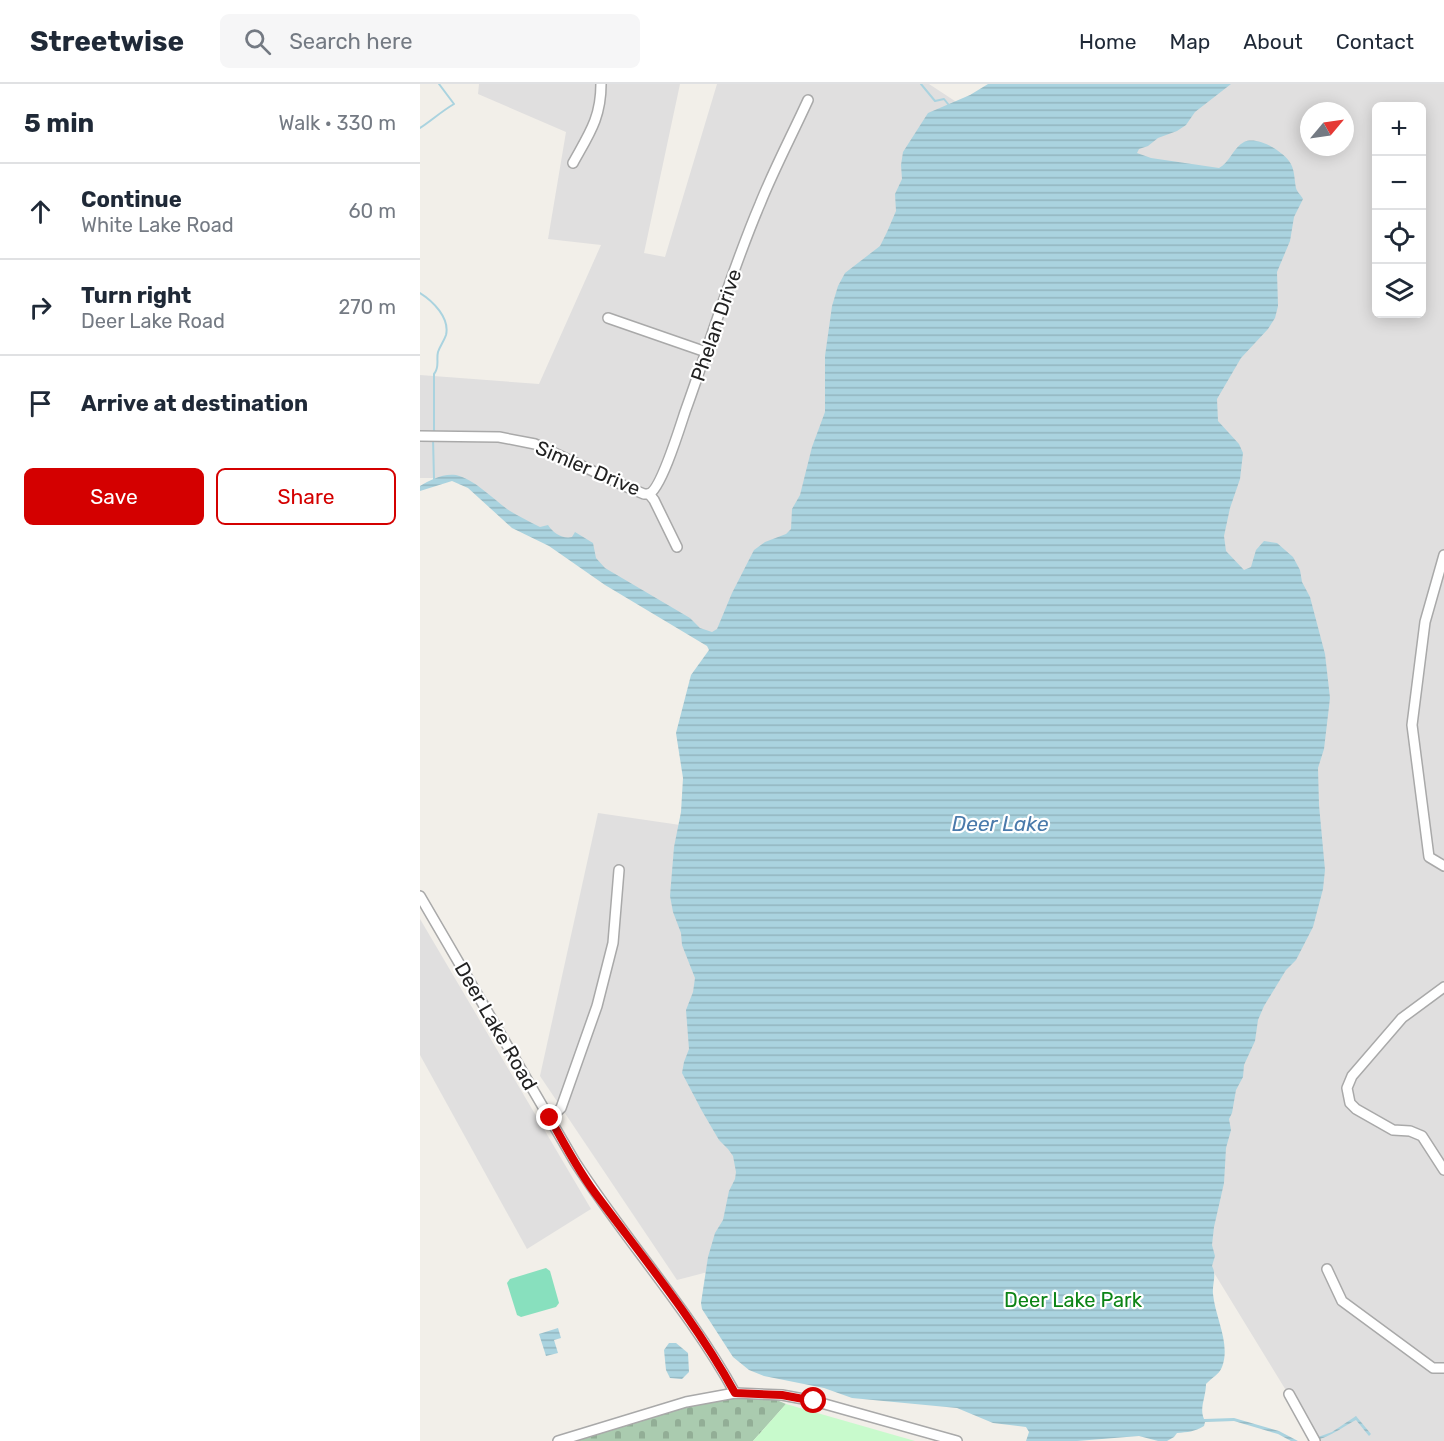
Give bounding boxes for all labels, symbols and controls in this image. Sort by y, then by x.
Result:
search box [220,14,640,68]
text: Streetwise [30,25,184,58]
icon: search [241,25,274,58]
text: Search here [289,28,413,55]
text: Home [1079,29,1136,54]
text: Map [1169,29,1210,54]
text: About [1243,29,1303,54]
text: Contact [1336,29,1414,54]
north arrow [1300,102,1354,156]
map controls [1372,102,1426,318]
button: + [1372,102,1426,156]
text: 5 min [24,108,94,139]
text: Walk · 330 m [279,111,396,135]
button: − [1372,156,1426,210]
text: Continue [81,186,182,213]
icon: ahead [24,195,57,228]
text: 60 m [349,199,396,223]
button: locate [1372,210,1426,264]
text: White Lake Road [81,213,234,237]
button: layers [1372,264,1426,318]
street label: Phelan Drive [686,266,746,384]
text: Turn right [81,282,191,309]
icon: right [24,291,57,324]
text: 270 m [339,295,396,319]
text: Deer Lake Road [81,309,225,333]
icon: arrive [24,387,57,420]
text: Arrive at destination [81,390,308,417]
street label: Simler Drive [532,435,644,501]
button: Save [24,468,204,525]
button: Share [216,468,396,525]
water label: Deer Lake [952,811,1049,836]
street label: Deer Lake Road [450,958,542,1094]
route end [536,1104,562,1130]
park label: Deer Lake Park [1004,1288,1143,1312]
route start [800,1387,826,1413]

